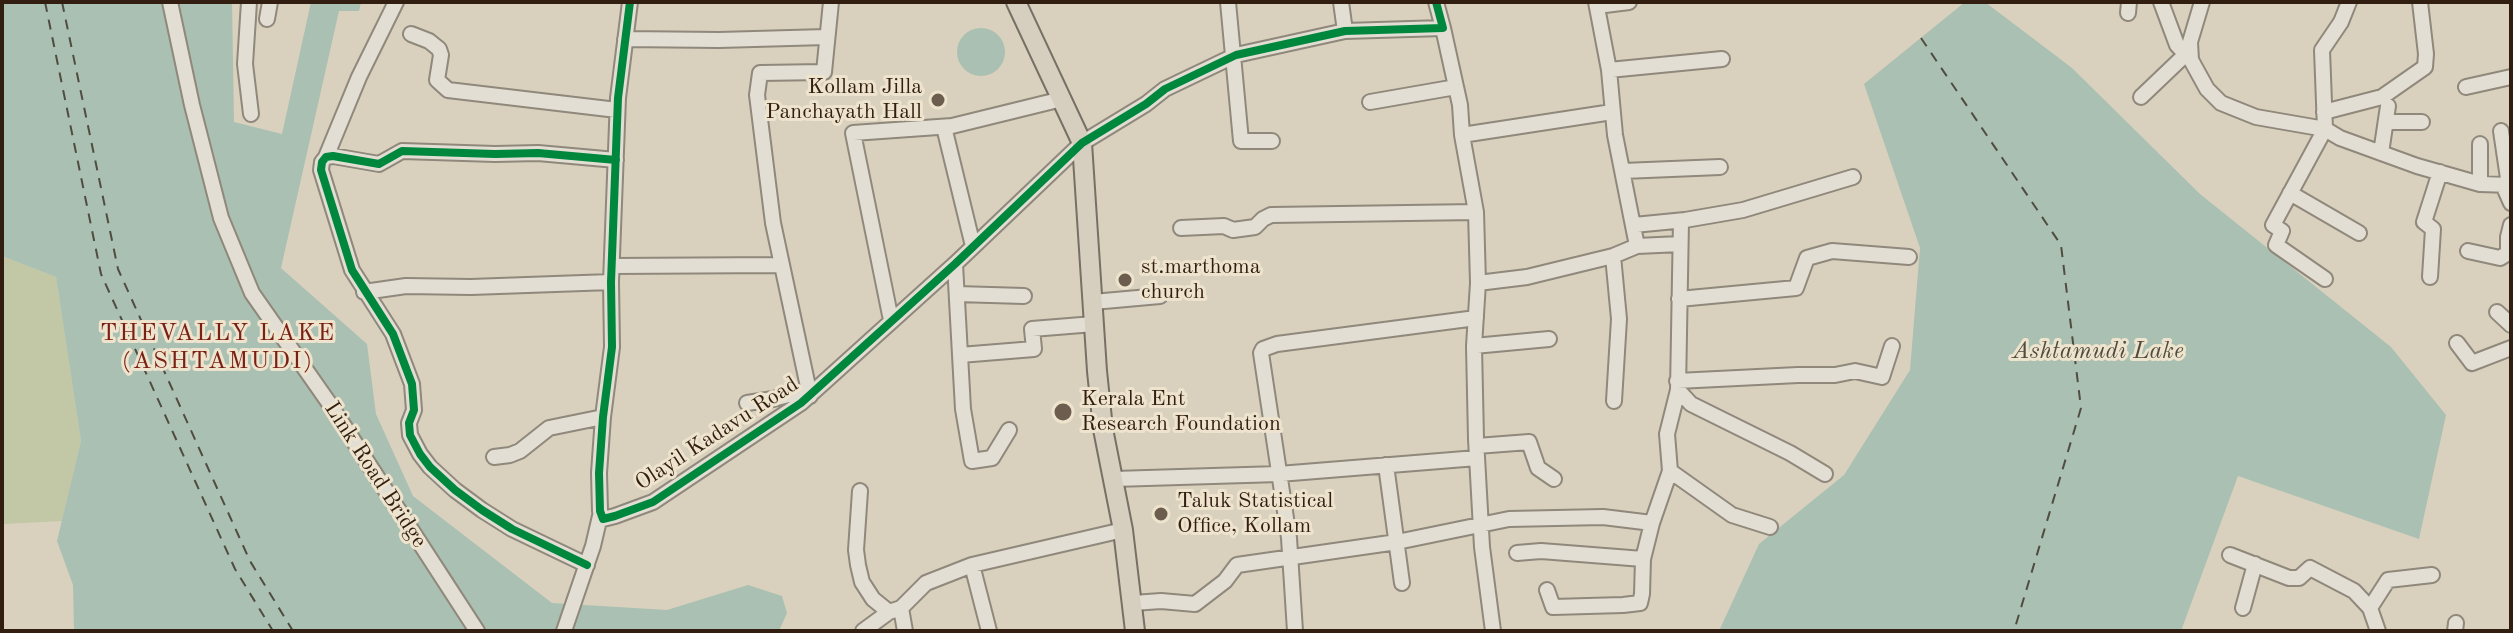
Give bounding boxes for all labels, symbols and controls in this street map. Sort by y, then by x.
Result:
place label: Kollam Jilla Panchayath Hall [765,74,922,126]
marker: Kollam Jilla Panchayath Hall [929,91,947,109]
place label: st.marthoma church [1141,254,1261,306]
marker: st.marthoma church [1116,271,1134,289]
district label: THEVALLY LAKE (ASHTAMUDI) [100,320,336,376]
water label: Ashtamudi Lake [2012,338,2184,366]
street label: Olayil Kadavu Road [630,371,804,497]
place label: Kerala Ent Research Foundation [1081,386,1281,438]
street label: Link Road Bridge [318,397,432,553]
marker: Kerala Ent Research Foundation [1052,401,1074,423]
place label: Taluk Statistical Office, Kollam [1177,488,1333,540]
marker: Taluk Statistical Office, Kollam [1152,505,1170,523]

